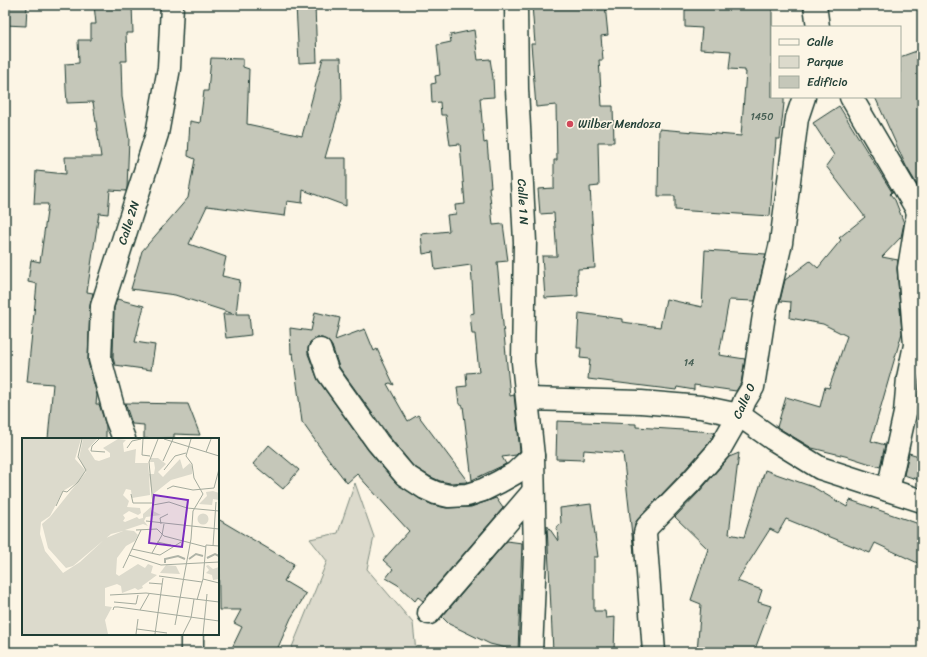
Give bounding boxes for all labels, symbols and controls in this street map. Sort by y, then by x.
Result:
legend [771,26,901,98]
text: Calle [807,31,834,53]
text: Parque [807,51,844,73]
text: Edificio [807,71,847,93]
house number: 1450 [751,108,773,126]
place label: Wilber Mendoza [578,113,662,135]
marker: Wilber Mendoza [565,119,575,129]
street label: Calle 1 N [511,178,535,226]
street label: Calle 2N [111,197,146,248]
house number: 14 [684,354,694,372]
street label: Calle 0 [726,379,762,422]
inset map [22,438,219,635]

